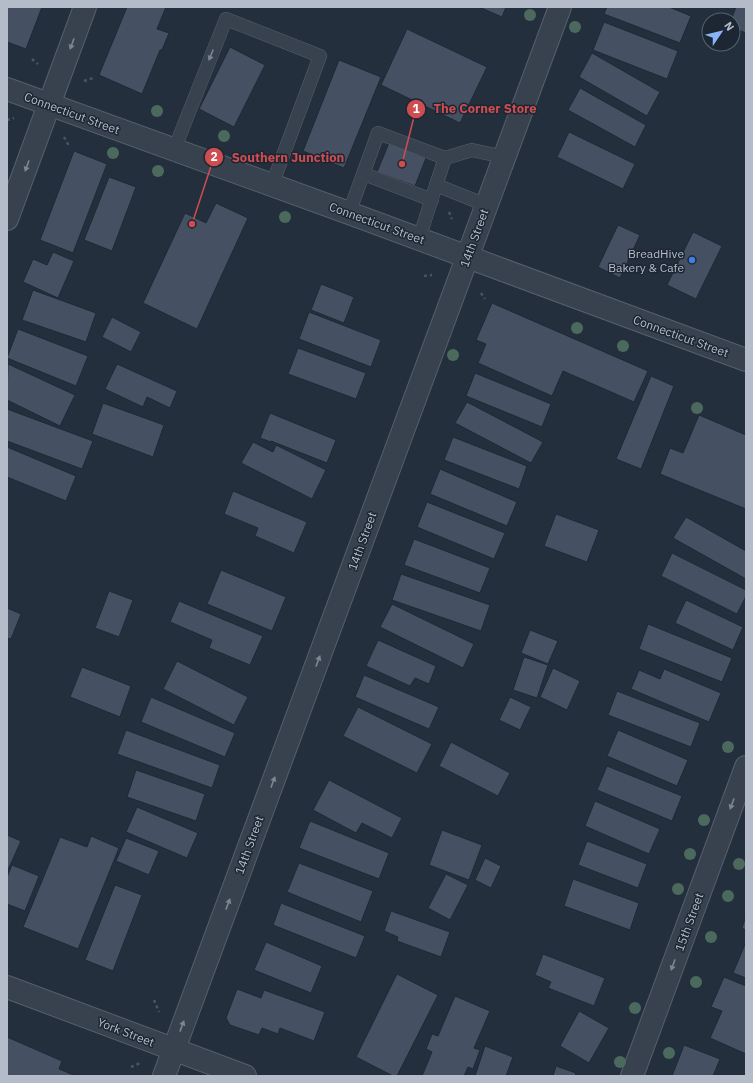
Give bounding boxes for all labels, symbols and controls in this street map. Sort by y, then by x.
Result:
north arrow [701,12,741,52]
text: N [721,19,737,34]
one-way arrow [68,38,74,50]
one-way arrow [208,50,214,62]
street label: Connecticut Street [22,89,122,137]
callout: The Corner Store [406,96,545,121]
text: The Corner Store [434,100,536,117]
text: 1 [412,101,420,116]
callout: Southern Junction [204,145,352,170]
text: 2 [210,149,218,164]
text: Southern Junction [232,149,344,166]
one-way arrow [23,160,29,172]
street label: Connecticut Street [327,199,427,247]
street label: 14th Street [456,207,492,269]
place label: BreadHive Bakery & Cafe [608,246,684,275]
marker: BreadHive Bakery & Cafe [687,255,697,265]
street label: Connecticut Street [631,312,731,360]
street label: 14th Street [344,510,380,572]
one-way arrow [315,654,321,666]
one-way arrow [270,776,276,788]
one-way arrow [729,798,735,810]
street label: 14th Street [231,814,267,876]
street label: 15th Street [671,891,707,953]
one-way arrow [225,898,231,910]
one-way arrow [669,959,675,971]
street label: York Street [95,1014,157,1050]
one-way arrow [180,1020,186,1032]

